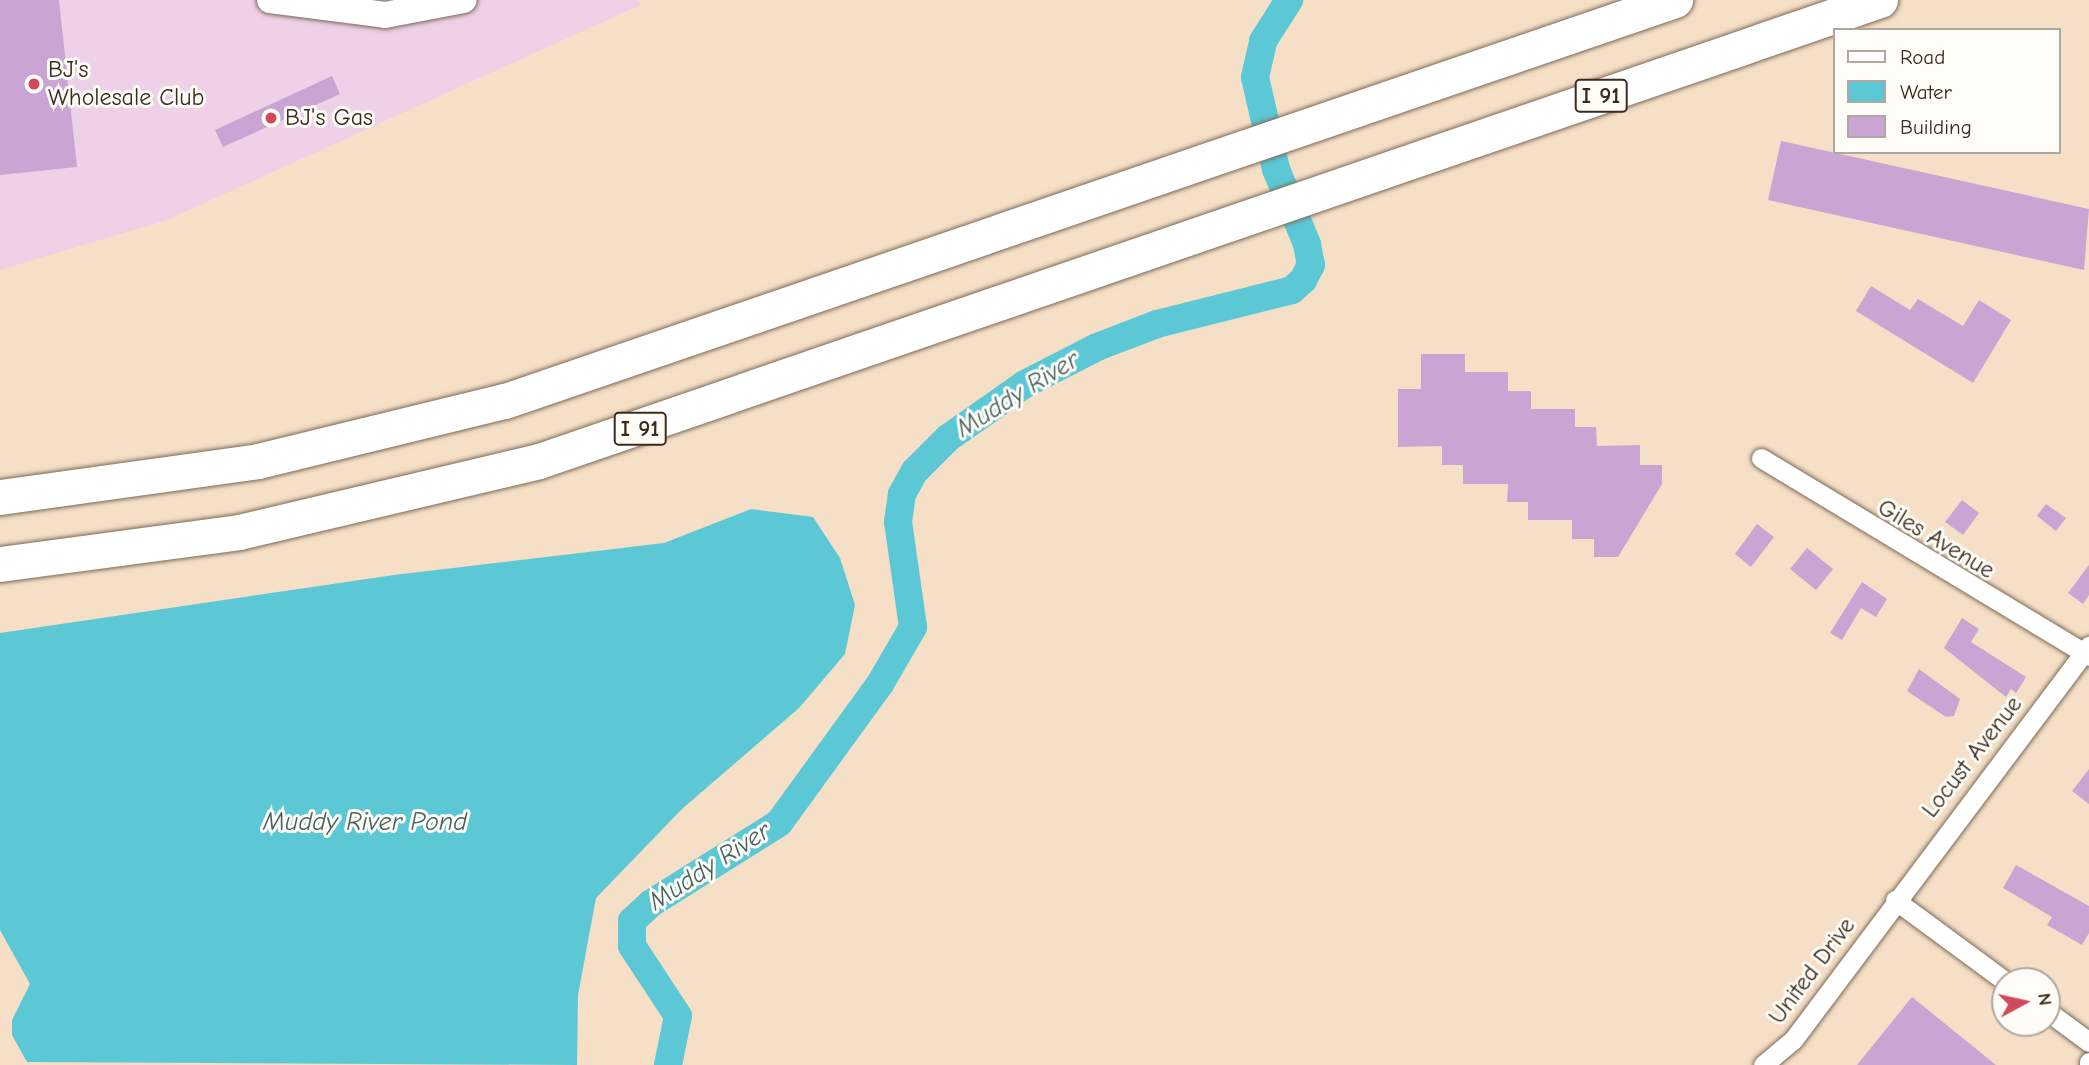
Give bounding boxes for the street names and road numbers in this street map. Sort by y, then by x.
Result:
road number: I 91 [1573,76,1629,116]
road number: I 91 [612,410,668,448]
street label: Giles Avenue [1872,493,2000,585]
street label: Locust Avenue [1916,691,2028,823]
street label: United Drive [1763,912,1861,1030]

